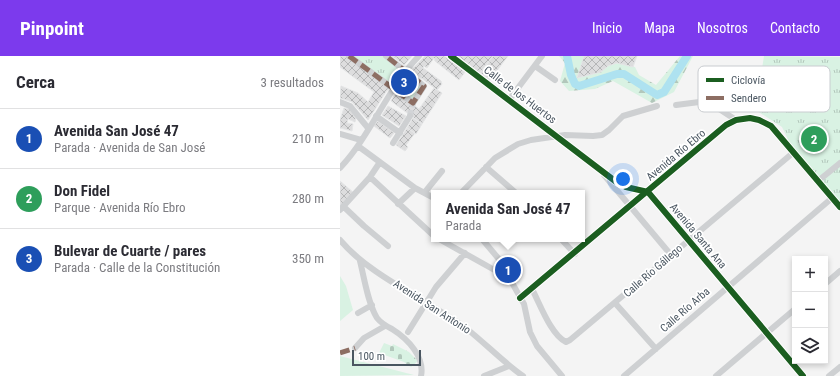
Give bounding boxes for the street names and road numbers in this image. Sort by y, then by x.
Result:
street label: Calle de los Huertos [481,63,559,127]
street label: Avenida Río Ebro [644,126,709,183]
street label: Avenida Santa Ana [667,201,729,271]
street label: Calle Río Gállego [621,242,685,300]
street label: Avenida San Antonio [391,277,473,337]
street label: Calle Río Arba [658,285,712,335]

